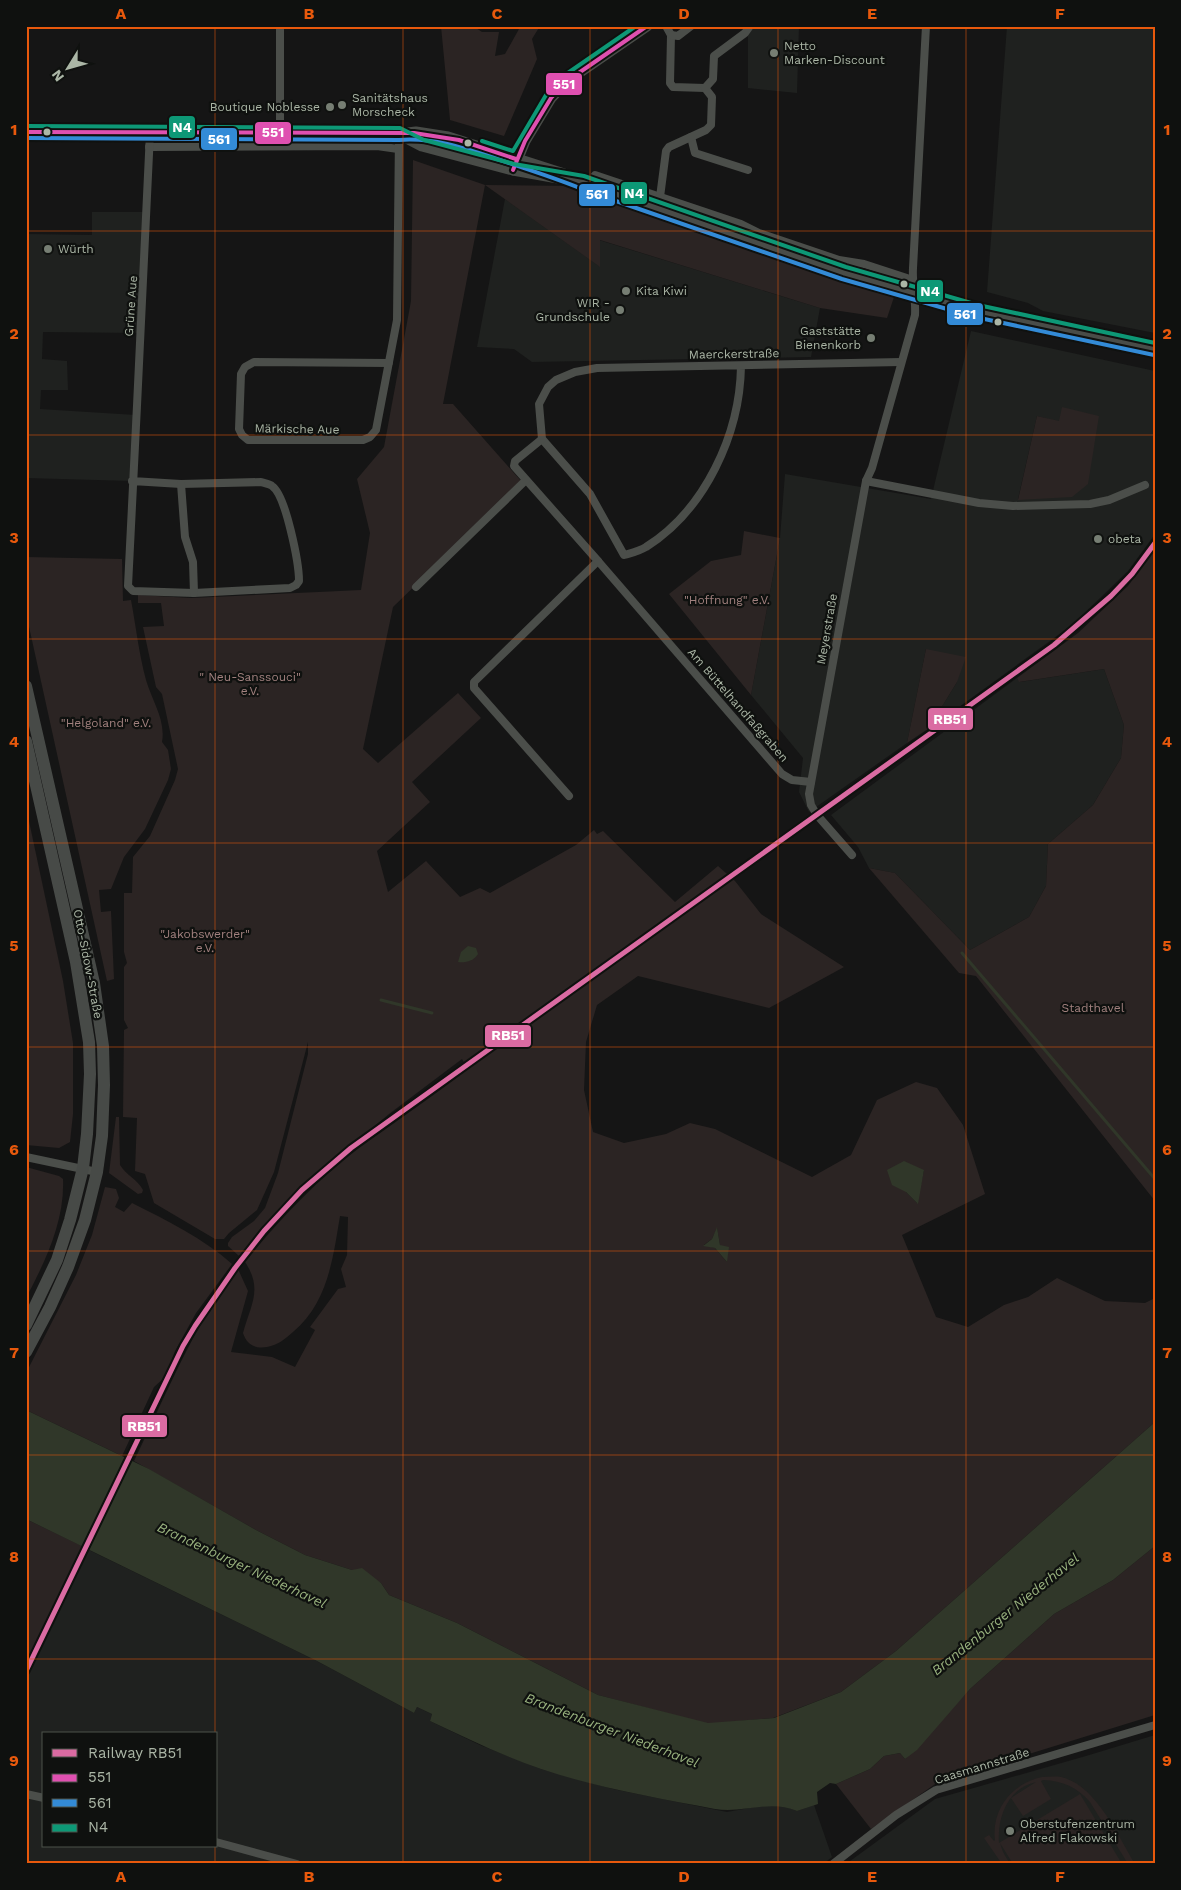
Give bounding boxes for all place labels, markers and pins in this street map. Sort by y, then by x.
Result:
place label: Netto Marken-Discount [784,39,885,67]
marker: Netto Marken-Discount [768,47,780,59]
place label: Sanitätshaus Morscheck [352,91,428,119]
marker: Sanitätshaus Morscheck [336,99,348,111]
place label: Boutique Noblesse [210,100,320,114]
marker: Boutique Noblesse [324,101,336,113]
unlabelled marker [42,127,52,137]
unlabelled marker [463,138,473,148]
place label: Würth [58,242,94,256]
marker: Würth [42,243,54,255]
unlabelled marker [899,279,909,289]
place label: Kita Kiwi [636,284,687,298]
marker: Kita Kiwi [620,285,632,297]
place label: WIR - Grundschule [536,296,610,324]
marker: WIR - Grundschule [614,304,626,316]
unlabelled marker [993,317,1003,327]
place label: Gaststätte Bienenkorb [795,324,861,352]
marker: Gaststätte Bienenkorb [865,332,877,344]
place label: obeta [1108,532,1141,546]
marker: obeta [1092,533,1104,545]
place label: Oberstufenzentrum Alfred Flakowski [1020,1817,1135,1845]
marker: Oberstufenzentrum Alfred Flakowski [1004,1825,1016,1837]

